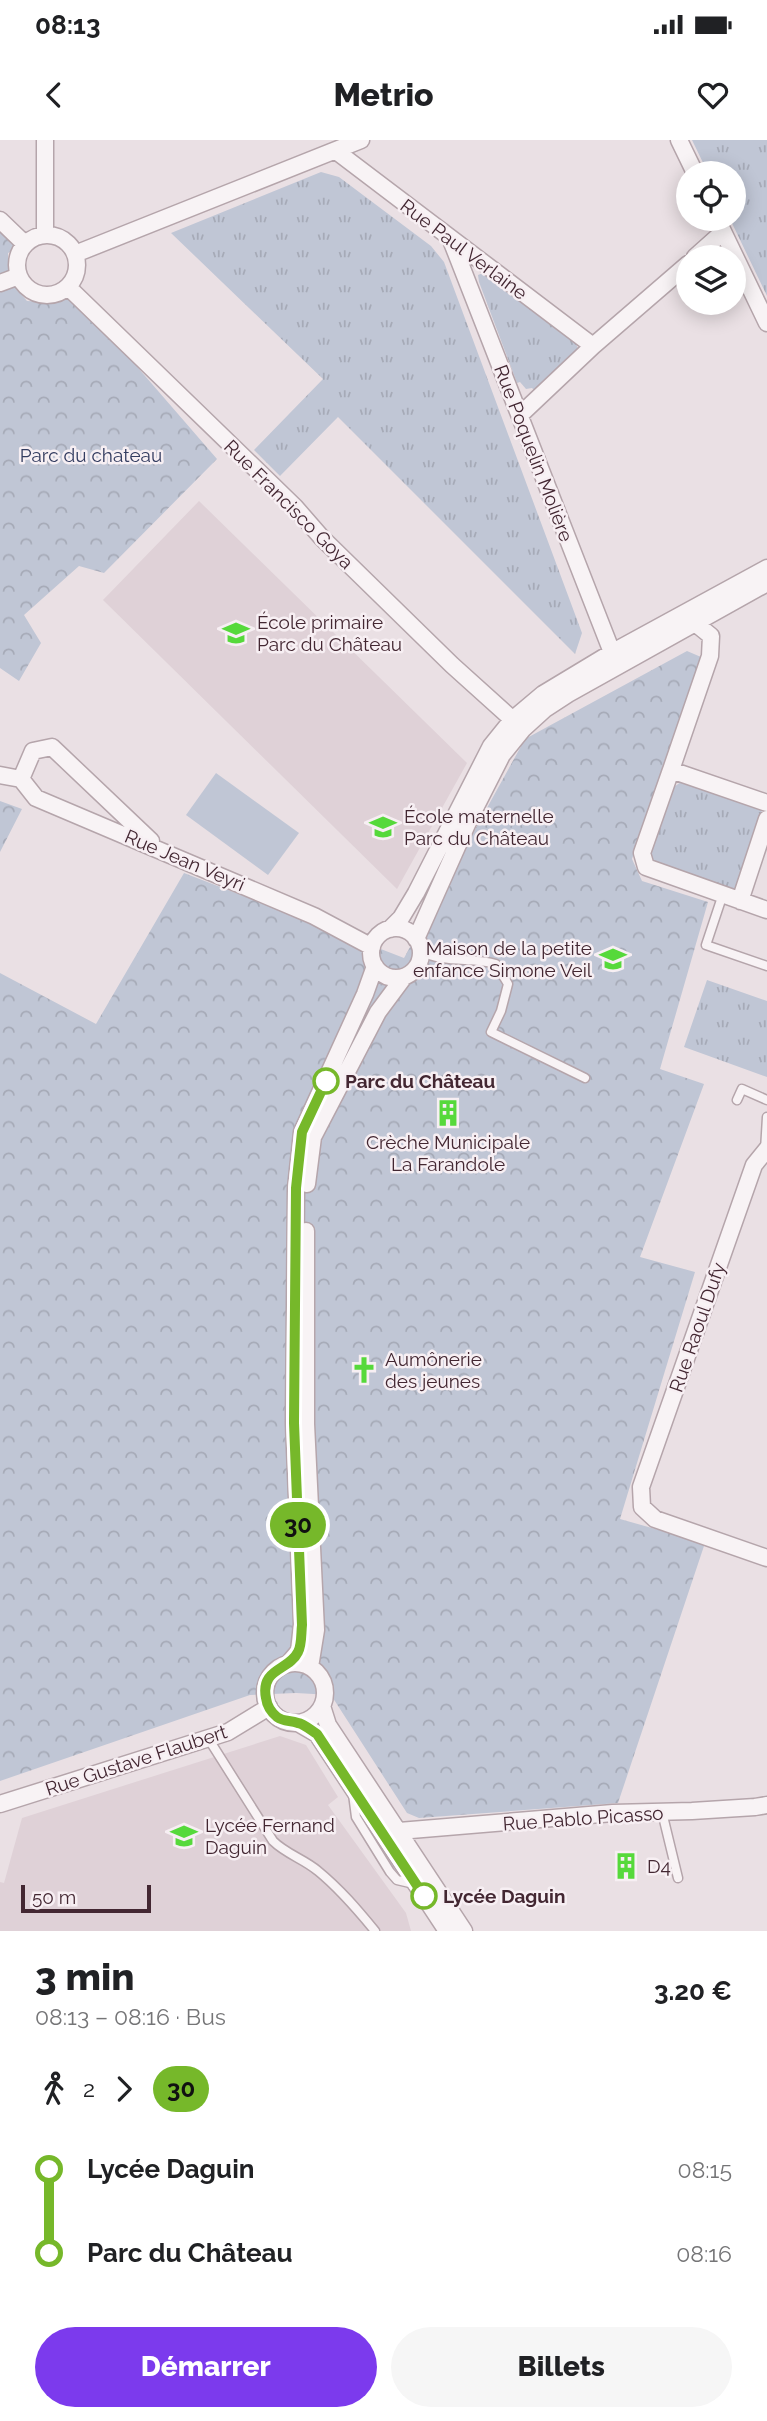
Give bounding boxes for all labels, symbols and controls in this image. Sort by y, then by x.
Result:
text: 08:13 [35,10,100,40]
icon: back [35,76,73,114]
text: Metrio [333,76,434,113]
icon: heart [694,76,732,114]
map controls [676,161,746,315]
button: locate [676,161,746,231]
street label: Rue Paul Verlaine [396,194,532,304]
button: layers [676,245,746,315]
street label: Rue Poquelin Molière [490,361,578,545]
street label: Rue Francisco Goya [220,435,358,573]
park label: Parc du chateau [20,444,162,466]
place label: École primaire Parc du Château [257,611,402,655]
school or university icon: École primaire Parc du Château [221,618,251,648]
place label: École maternelle Parc du Château [404,805,554,849]
school or university icon: École maternelle Parc du Château [368,812,398,842]
street label: Rue Jean Veyri [122,825,248,895]
place label: Maison de la petite enfance Simone Veil [413,937,593,981]
school or university icon: Maison de la petite enfance Simone Veil [598,944,628,974]
marker: Parc du Château [313,1068,339,1094]
place label: Parc du Château [345,1070,495,1092]
building icon: Crèche Municipale La Farandole [433,1098,463,1128]
place label: Crèche Municipale La Farandole [366,1131,530,1175]
street label: Rue Raoul Dufy [665,1259,729,1395]
place label: Aumônerie des jeunes [385,1348,482,1392]
church icon: Aumônerie des jeunes [349,1355,379,1385]
line badge: 30 [266,1502,330,1548]
text: 30 [284,1510,312,1539]
street label: Rue Gustave Flaubert [42,1720,230,1800]
street label: Rue Pablo Picasso [502,1801,664,1835]
place label: Lycée Fernand Daguin [205,1814,335,1858]
school or university icon: Lycée Fernand Daguin [169,1821,199,1851]
building icon: D4 [611,1851,641,1881]
place label: D4 [647,1855,671,1877]
scale bar [21,1882,150,1914]
marker: Lycée Daguin [411,1883,437,1909]
place label: Lycée Daguin [443,1885,565,1907]
text: 50 m [32,1886,76,1908]
text: 3 min [35,1954,135,1999]
text: 3.20 € [654,1976,732,2006]
text: 08:13 – 08:16 · Bus [35,2003,226,2030]
icon: walk [35,2070,73,2108]
icon: forward [105,2070,143,2108]
text: 30 [167,2074,195,2103]
text: 2 [83,2075,95,2102]
text: Lycée Daguin [87,2154,255,2184]
text: 08:15 [678,2156,732,2183]
text: Parc du Château [87,2238,293,2268]
text: 08:16 [676,2240,732,2267]
button: Démarrer [35,2327,377,2407]
button: Billets [391,2327,732,2407]

